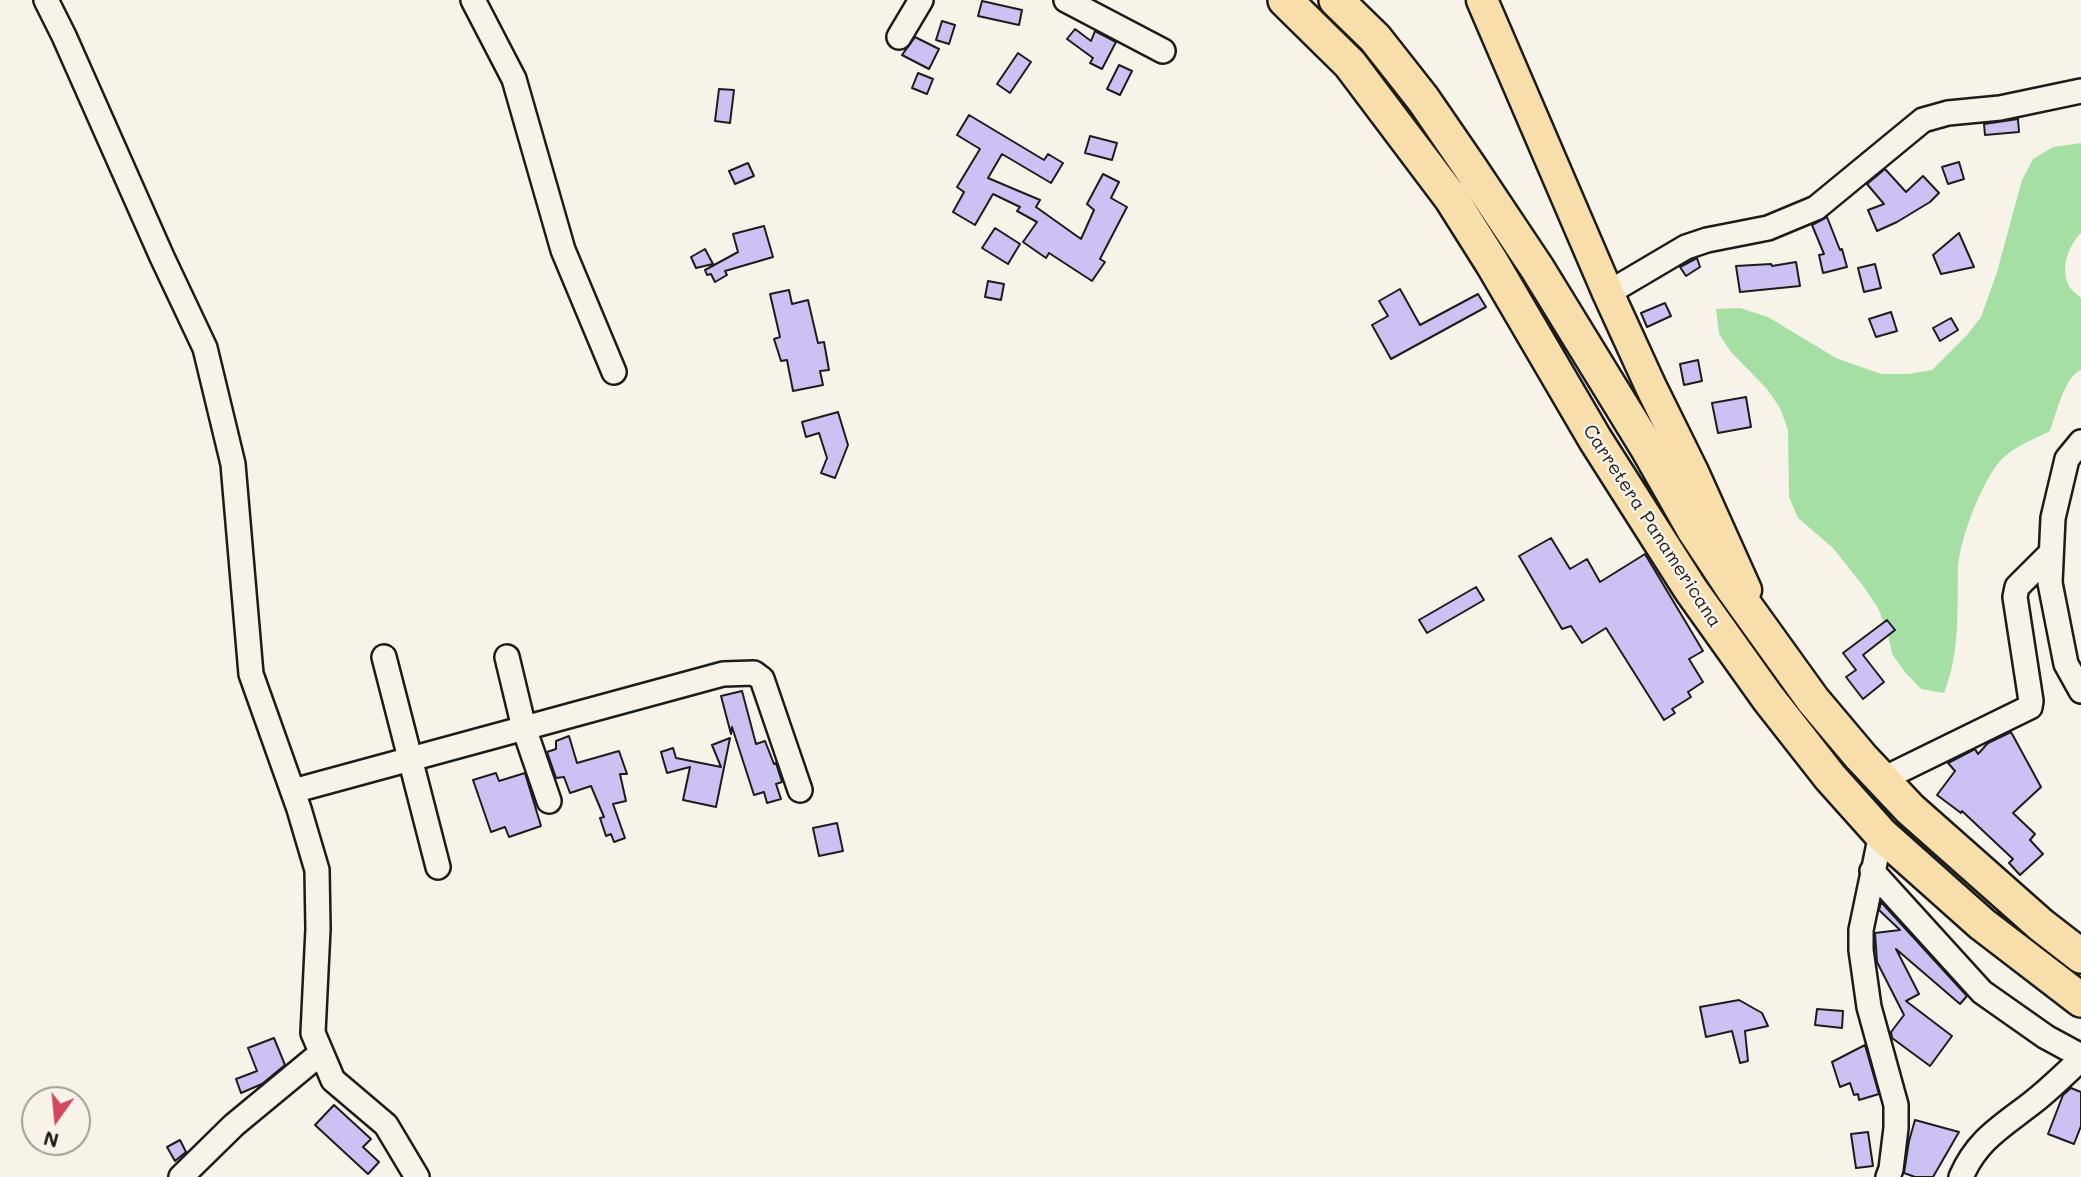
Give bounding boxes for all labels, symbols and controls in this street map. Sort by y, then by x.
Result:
street label: Carretera Panamericana [1578,420,1726,632]
north arrow [21,1086,91,1156]
text: N [41,1126,61,1154]

